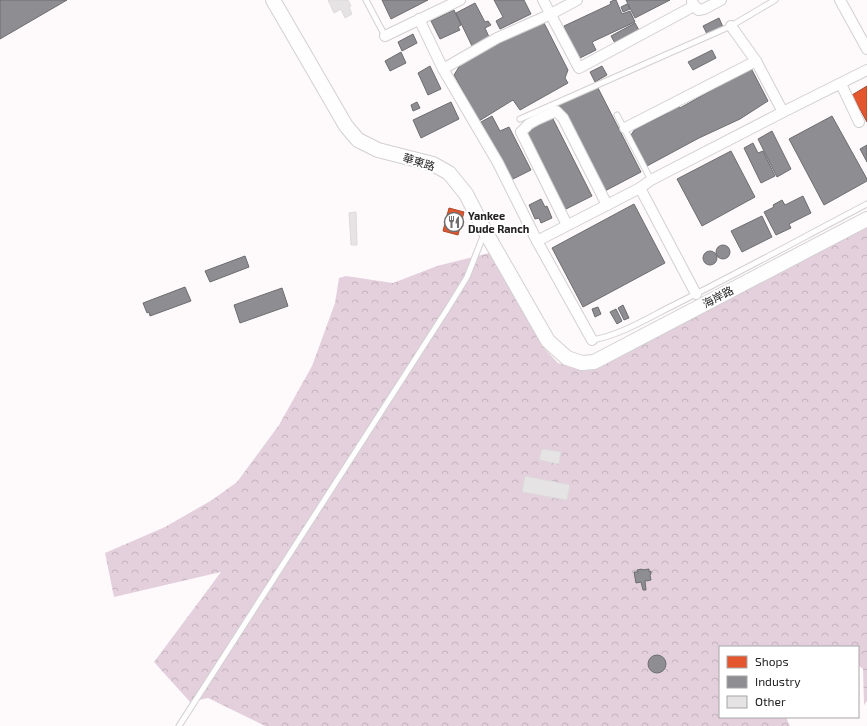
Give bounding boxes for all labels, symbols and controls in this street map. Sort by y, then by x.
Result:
street label: 華東路 [401,150,437,173]
place label: Yankee Dude Ranch [468,209,529,235]
restaurant icon: Yankee Dude Ranch [443,211,465,233]
street label: 海岸路 [700,283,735,310]
legend [719,646,859,718]
text: Shops [755,654,789,668]
text: Industry [755,674,801,688]
text: Other [755,694,786,708]

